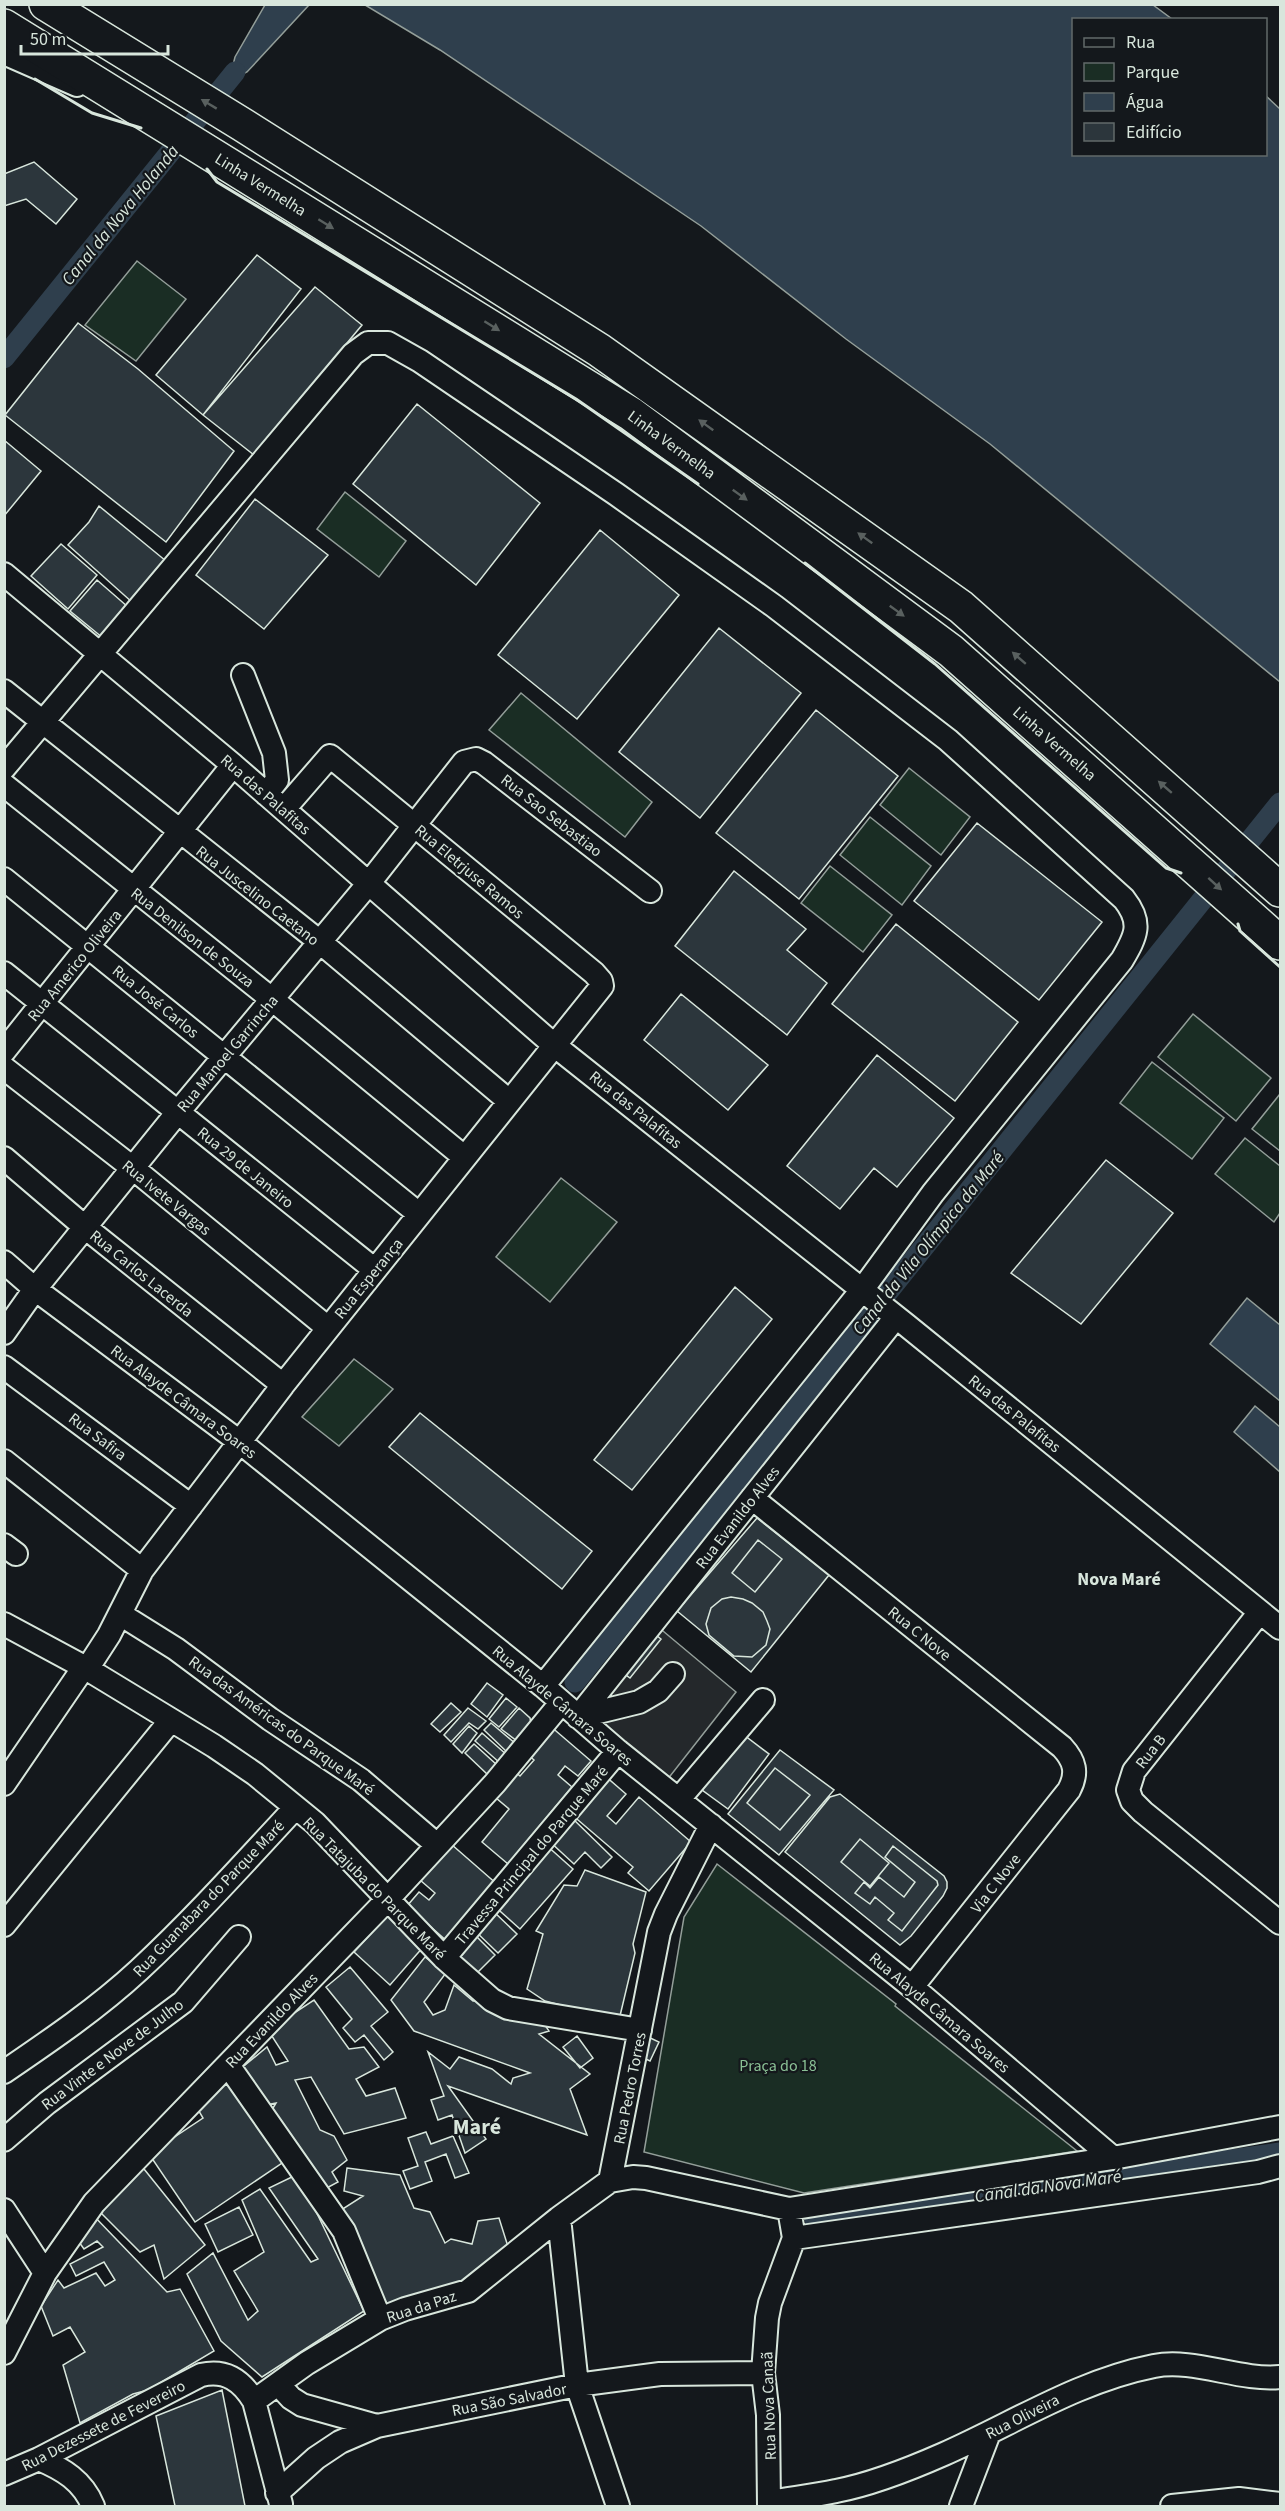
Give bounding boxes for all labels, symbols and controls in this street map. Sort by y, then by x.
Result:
scale bar [21,18,168,56]
legend [1072,18,1267,156]
text: 50 m [30,27,66,52]
text: Rua [1126,30,1155,55]
text: Parque [1126,60,1179,85]
text: Água [1126,90,1164,115]
one-way arrow [201,99,217,110]
text: Edifício [1126,120,1182,145]
water label: Canal da Nova Holanda [56,139,185,291]
street label: Linha Vermelha [211,148,310,222]
one-way arrow [318,219,334,230]
one-way arrow [484,321,500,332]
street label: Linha Vermelha [623,405,720,484]
one-way arrow [699,419,715,431]
one-way arrow [733,488,748,500]
one-way arrow [857,533,873,544]
one-way arrow [890,604,905,616]
one-way arrow [1012,652,1027,665]
street label: Linha Vermelha [1008,701,1101,786]
street label: Rua das Palafitas [216,749,315,840]
street label: Rua Sao Sebastiao [496,769,607,862]
one-way arrow [1158,781,1173,794]
street label: Rua Eletrjuse Ramos [410,819,529,924]
street label: Rua Juscelino Caetano [191,841,324,951]
one-way arrow [1207,877,1222,890]
street label: Rua Denilson de Souza [126,883,259,993]
street label: Rua Americo Oliveira [23,905,127,1026]
street label: Rua José Carlos [107,960,203,1044]
street label: Rua Manoel Garrincha [172,990,284,1117]
street label: Rua das Palafitas [585,1066,686,1154]
street label: Rua 29 de Janeiro [192,1122,298,1214]
water label: Canal da Vila Olímpica da Maré [846,1146,1011,1340]
street label: Rua Ivete Vargas [117,1155,216,1241]
street label: Rua Carlos Lacerda [85,1225,198,1322]
street label: Rua Esperança [329,1234,408,1324]
street label: Rua Alayde Câmara Soares [106,1340,261,1464]
street label: Rua das Palafitas [964,1370,1065,1458]
street label: Rua Safira [64,1408,131,1466]
street label: Rua Evanildo Alves [691,1461,785,1574]
district label: Nova Maré [1077,1567,1161,1592]
street label: Rua C Nove [883,1601,956,1666]
street label: Rua Alayde Câmara Soares [487,1640,638,1771]
street label: Rua das Américas do Parque Maré [184,1651,379,1801]
street label: Rua B [1130,1730,1171,1774]
street label: Travessa Principal do Parque Maré [450,1761,613,1950]
street label: Rua Tatajuba do Parque Maré [298,1812,451,1965]
street label: Rua Guanabara do Parque Maré [128,1815,290,1982]
street label: Via C Nove [966,1849,1026,1918]
street label: Rua Alayde Câmara Soares [864,1947,1015,2078]
street label: Rua Evanildo Alves [220,1968,323,2073]
street label: Rua Vinte e Nove de Julho [37,1994,188,2116]
street label: Rua Pedro Torres [608,2030,652,2146]
park label: Praça do 18 [739,2055,817,2077]
district label: Maré [453,2111,501,2143]
water label: Canal da Nova Maré [973,2164,1123,2209]
street label: Rua da Paz [383,2285,459,2329]
street label: Rua Nova Canaã [756,2351,782,2461]
street label: Rua Dezessete de Fevereiro [18,2375,189,2477]
street label: Rua São Salvador [450,2378,569,2422]
street label: Rua Oliveira [982,2389,1063,2445]

